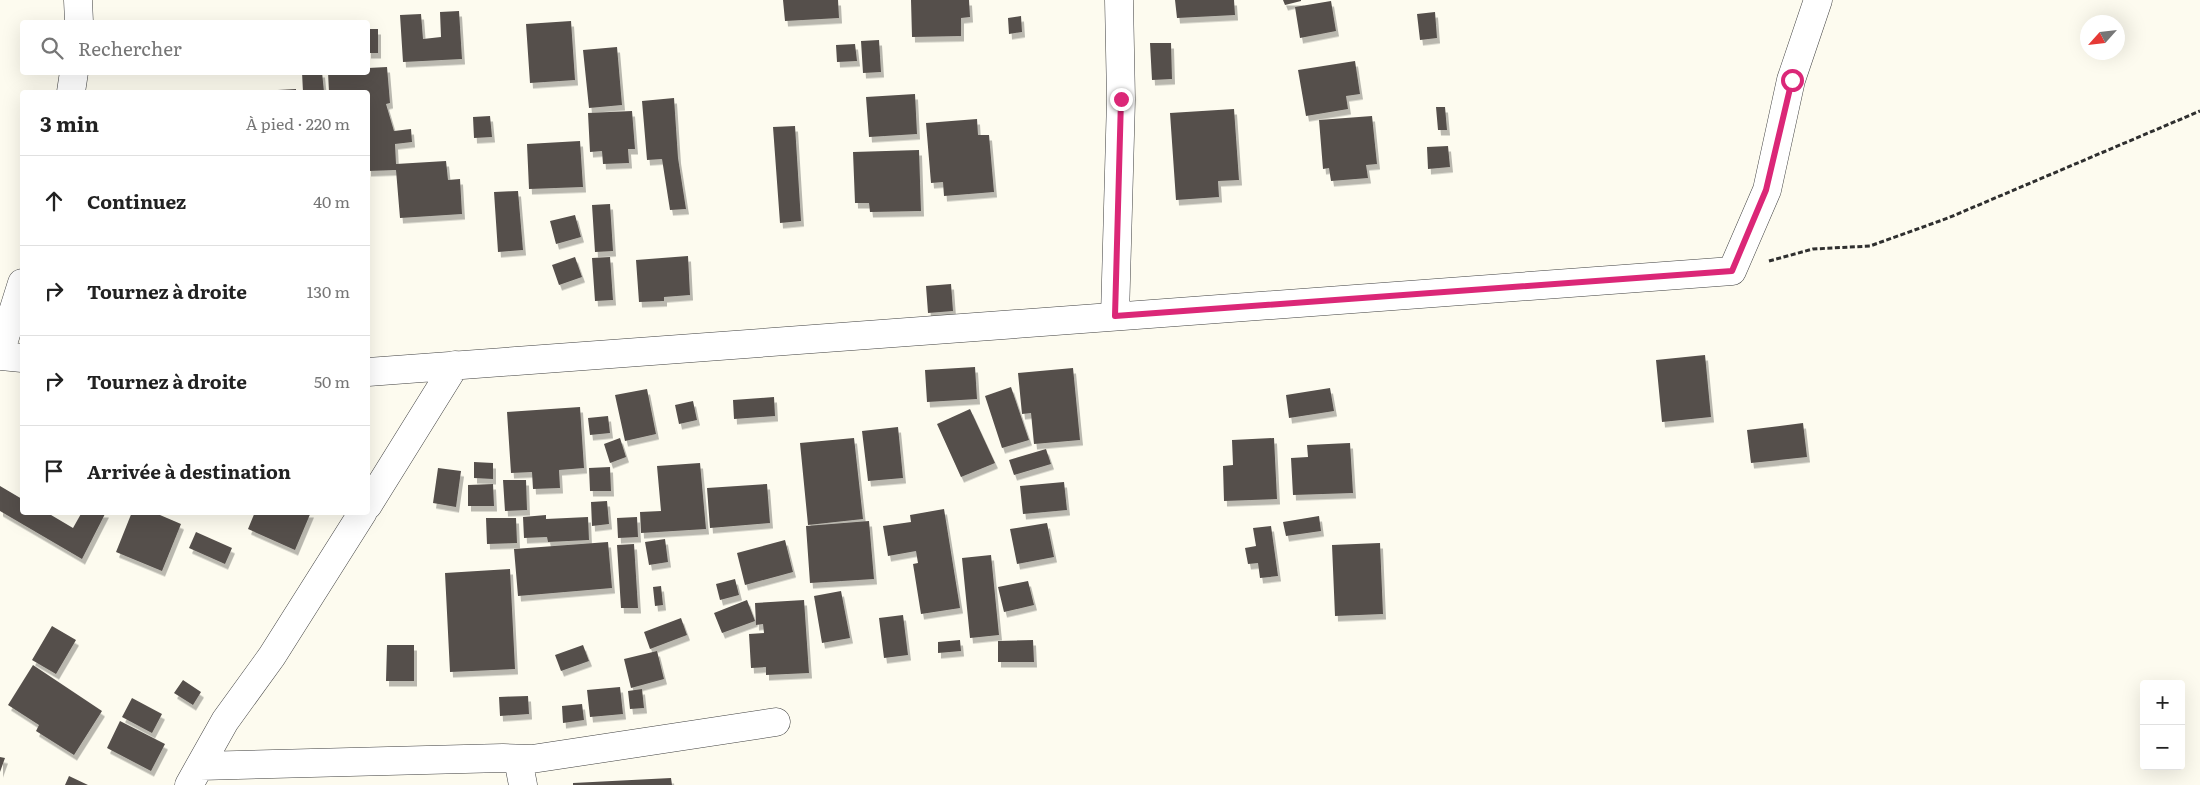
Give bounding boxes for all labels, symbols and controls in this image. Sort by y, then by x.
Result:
north arrow [2080,15,2125,60]
search box [20,20,370,75]
icon: search [38,34,66,62]
text: Rechercher [78,34,182,62]
route start [1781,69,1804,92]
route end [1110,88,1133,111]
text: 3 min [40,107,99,138]
text: À pied · 220 m [246,111,350,135]
icon: ahead [40,187,68,215]
text: Continuez [87,187,186,215]
text: 40 m [313,189,350,213]
icon: right [40,277,68,305]
text: Tournez à droite [87,277,247,305]
text: 130 m [307,279,350,303]
icon: right [40,367,68,395]
text: Tournez à droite [87,367,247,395]
text: 50 m [314,369,350,393]
icon: arrive [40,457,68,485]
text: Arrivée à destination [87,457,291,485]
map controls [2140,680,2185,770]
button: + [2140,680,2185,725]
button: − [2140,725,2185,770]

